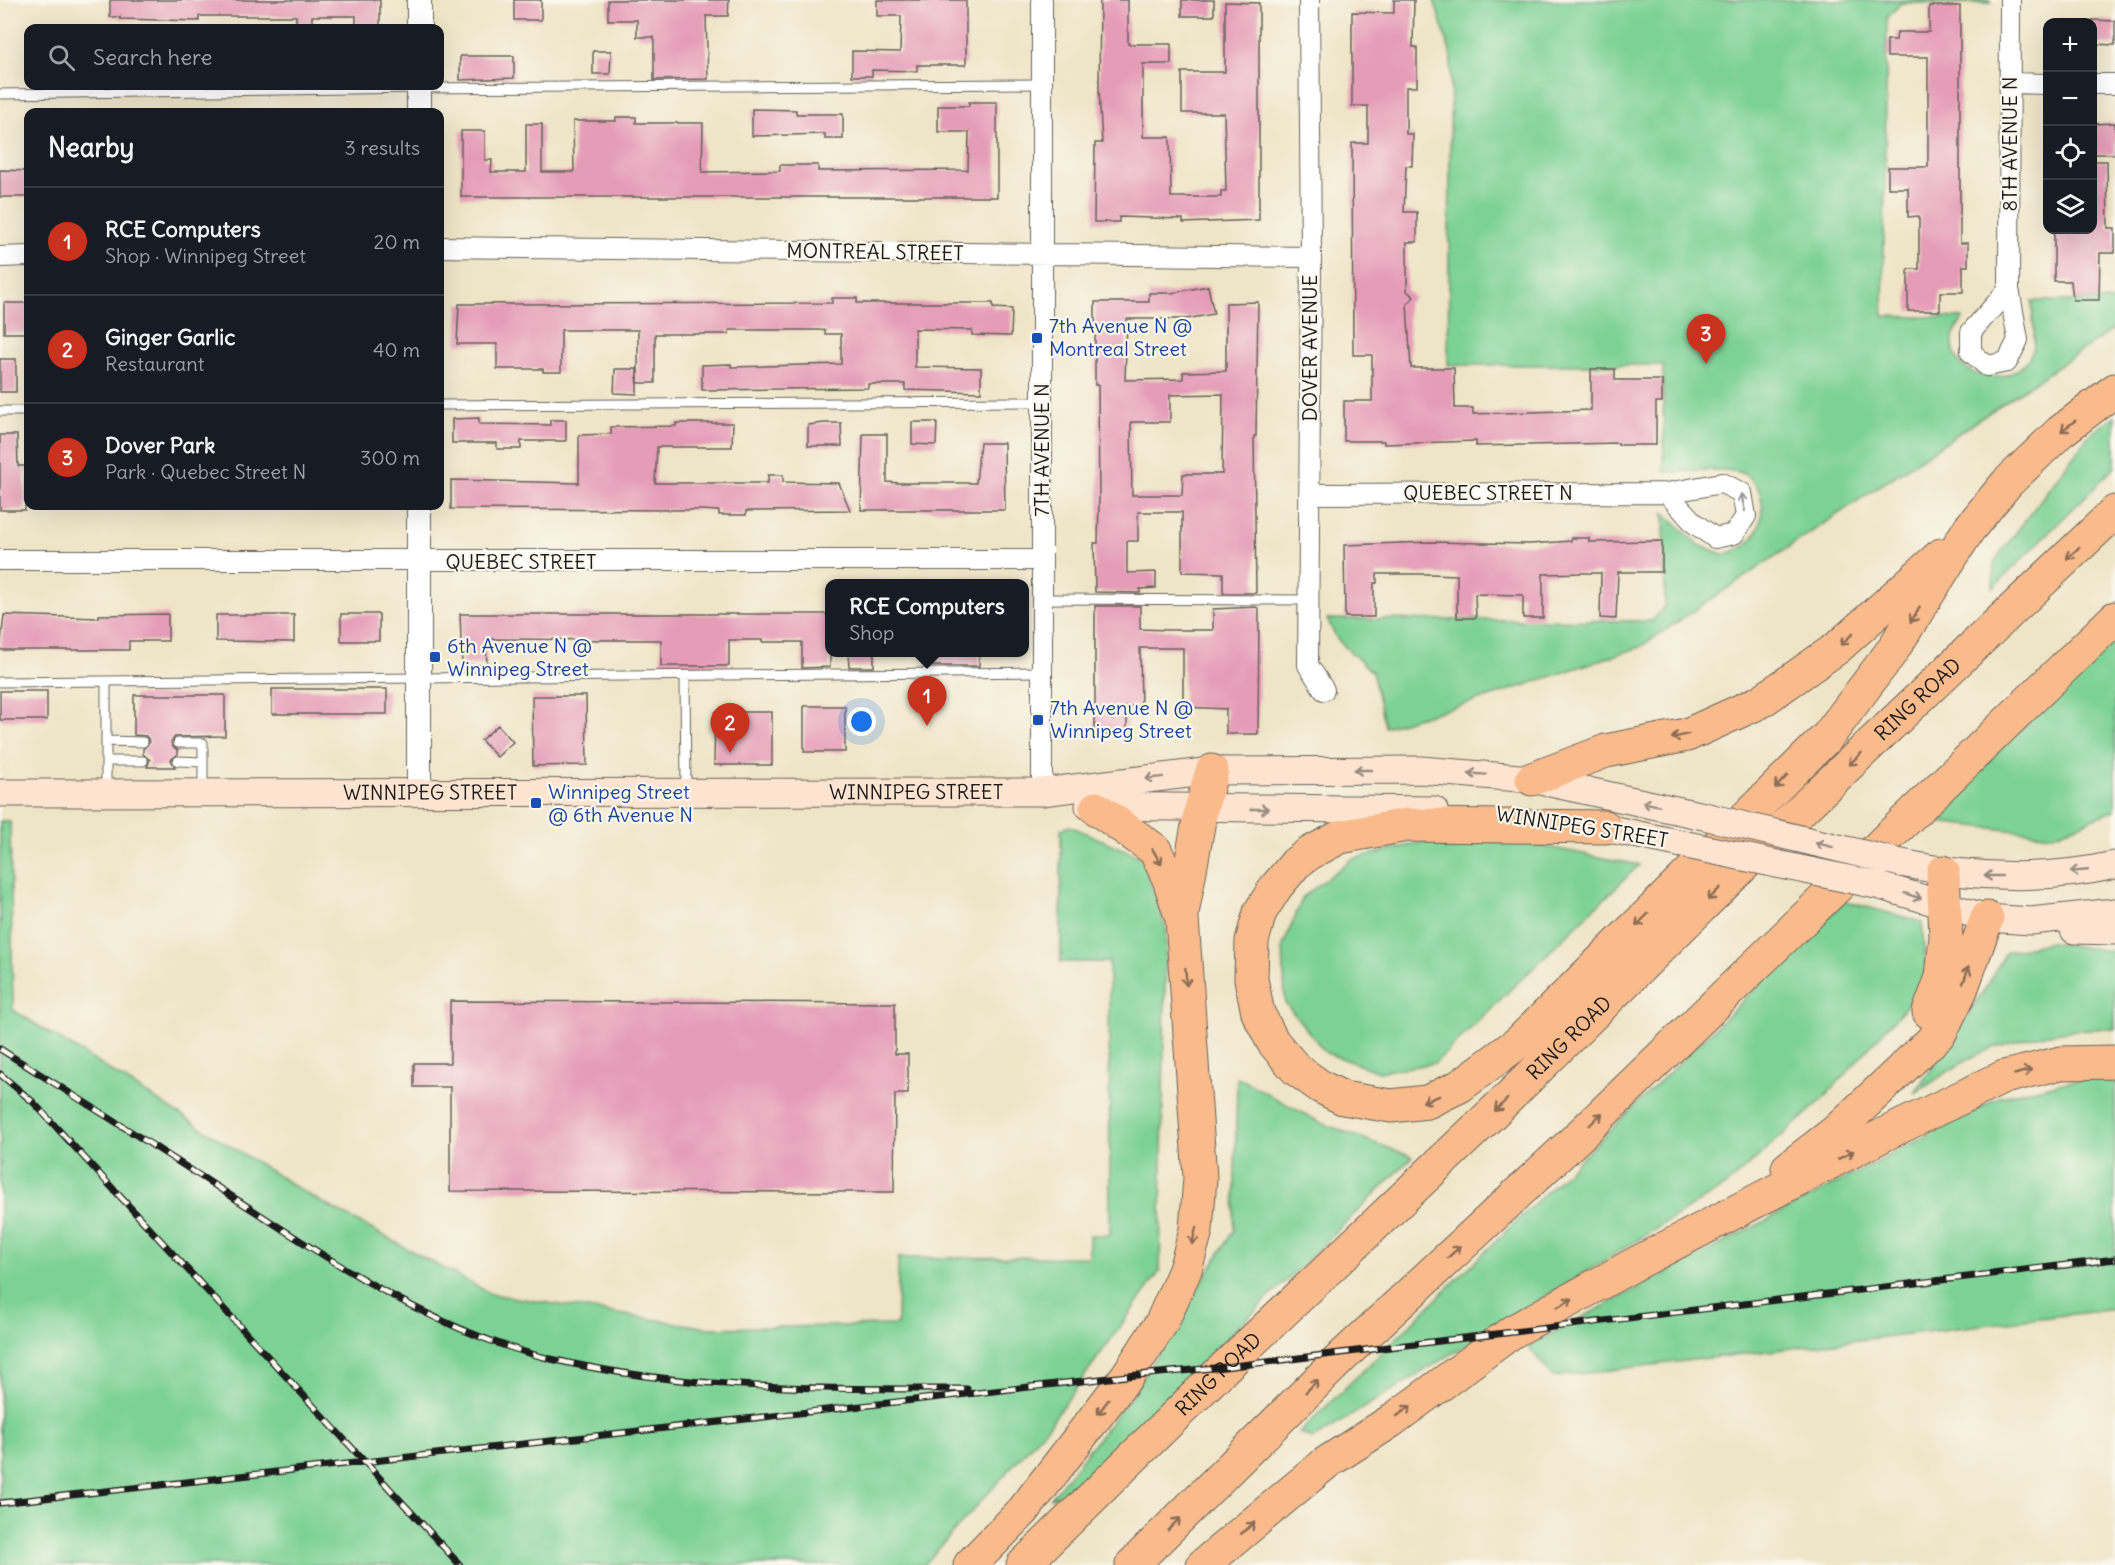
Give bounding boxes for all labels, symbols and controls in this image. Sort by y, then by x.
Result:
map controls [2043,18,2097,234]
button: + [2043,18,2097,72]
search box [24,24,444,90]
icon: search [45,41,78,74]
text: Search here [93,43,212,71]
button: − [2043,72,2097,126]
street label: 8TH AVENUE N [1997,76,2022,212]
button: locate [2043,126,2097,180]
text: Nearby [48,131,134,164]
text: 3 results [344,135,420,160]
button: layers [2043,180,2097,234]
text: RCE Computers [105,215,261,243]
text: 1 [64,229,71,254]
text: 20 m [374,229,420,254]
street label: MONTREAL STREET [786,237,964,266]
text: Shop · Winnipeg Street [105,243,306,268]
street label: DOVER AVENUE [1297,275,1322,422]
place label: 7th Avenue N @ Montreal Street [1049,313,1192,361]
pin: 3 [1686,314,1726,364]
text: Ginger Garlic [105,323,235,351]
marker: 7th Avenue N @ Montreal Street [1030,331,1044,345]
text: 2 [62,337,73,362]
text: 40 m [373,337,420,362]
text: Restaurant [105,351,204,376]
street label: 7TH AVENUE N [1029,383,1054,517]
one-way arrow [2061,419,2077,432]
text: Dover Park [105,431,215,459]
text: 3 [62,445,73,470]
text: 300 m [360,445,420,470]
text: Park · Quebec Street N [105,459,306,484]
street label: QUEBEC STREET N [1403,480,1573,505]
one-way arrow [1737,493,1748,512]
one-way arrow [2065,545,2080,560]
street label: QUEBEC STREET [445,549,597,574]
popup [825,579,1029,657]
text: RCE Computers [849,592,1005,620]
one-way arrow [1909,606,1922,623]
text: Shop [849,620,894,645]
one-way arrow [1840,632,1855,646]
place label: 6th Avenue N @ Winnipeg Street [447,633,592,681]
marker: 6th Avenue N @ Winnipeg Street [428,650,442,664]
street label: RING ROAD [1869,652,1966,746]
pin: 1 [908,676,946,726]
place label: 7th Avenue N @ Winnipeg Street [1050,695,1193,743]
pin: 2 [710,704,750,753]
your location [847,707,876,736]
marker: 7th Avenue N @ Winnipeg Street [1031,713,1045,727]
one-way arrow [1671,731,1690,742]
one-way arrow [1847,752,1862,766]
one-way arrow [1353,764,1373,776]
one-way arrow [1467,768,1487,779]
one-way arrow [1144,773,1164,784]
one-way arrow [1773,775,1788,790]
place label: Winnipeg Street @ 6th Avenue N [548,779,693,827]
street label: WINNIPEG STREET [829,779,1003,804]
street label: WINNIPEG STREET [343,780,517,805]
marker: Winnipeg Street @ 6th Avenue N [529,796,543,810]
one-way arrow [1642,798,1661,810]
street label: WINNIPEG STREET [1494,801,1670,852]
one-way arrow [1249,803,1269,815]
one-way arrow [1815,838,1834,850]
one-way arrow [1152,848,1164,865]
one-way arrow [2070,866,2090,877]
one-way arrow [1983,870,2003,882]
one-way arrow [1707,887,1722,902]
one-way arrow [1903,892,1922,903]
one-way arrow [1635,912,1650,927]
one-way arrow [1961,965,1972,984]
one-way arrow [1180,966,1191,986]
street label: RING ROAD [1521,990,1616,1085]
one-way arrow [2013,1066,2032,1077]
one-way arrow [1422,1094,1441,1105]
one-way arrow [1493,1098,1508,1112]
one-way arrow [1588,1112,1603,1126]
one-way arrow [1837,1148,1855,1160]
one-way arrow [1188,1226,1200,1245]
one-way arrow [1446,1245,1461,1259]
one-way arrow [1556,1296,1573,1308]
street label: RING ROAD [1170,1327,1266,1421]
one-way arrow [1305,1379,1319,1394]
one-way arrow [1097,1398,1110,1414]
one-way arrow [1395,1405,1411,1418]
one-way arrow [1166,1517,1181,1532]
one-way arrow [1240,1521,1256,1534]

